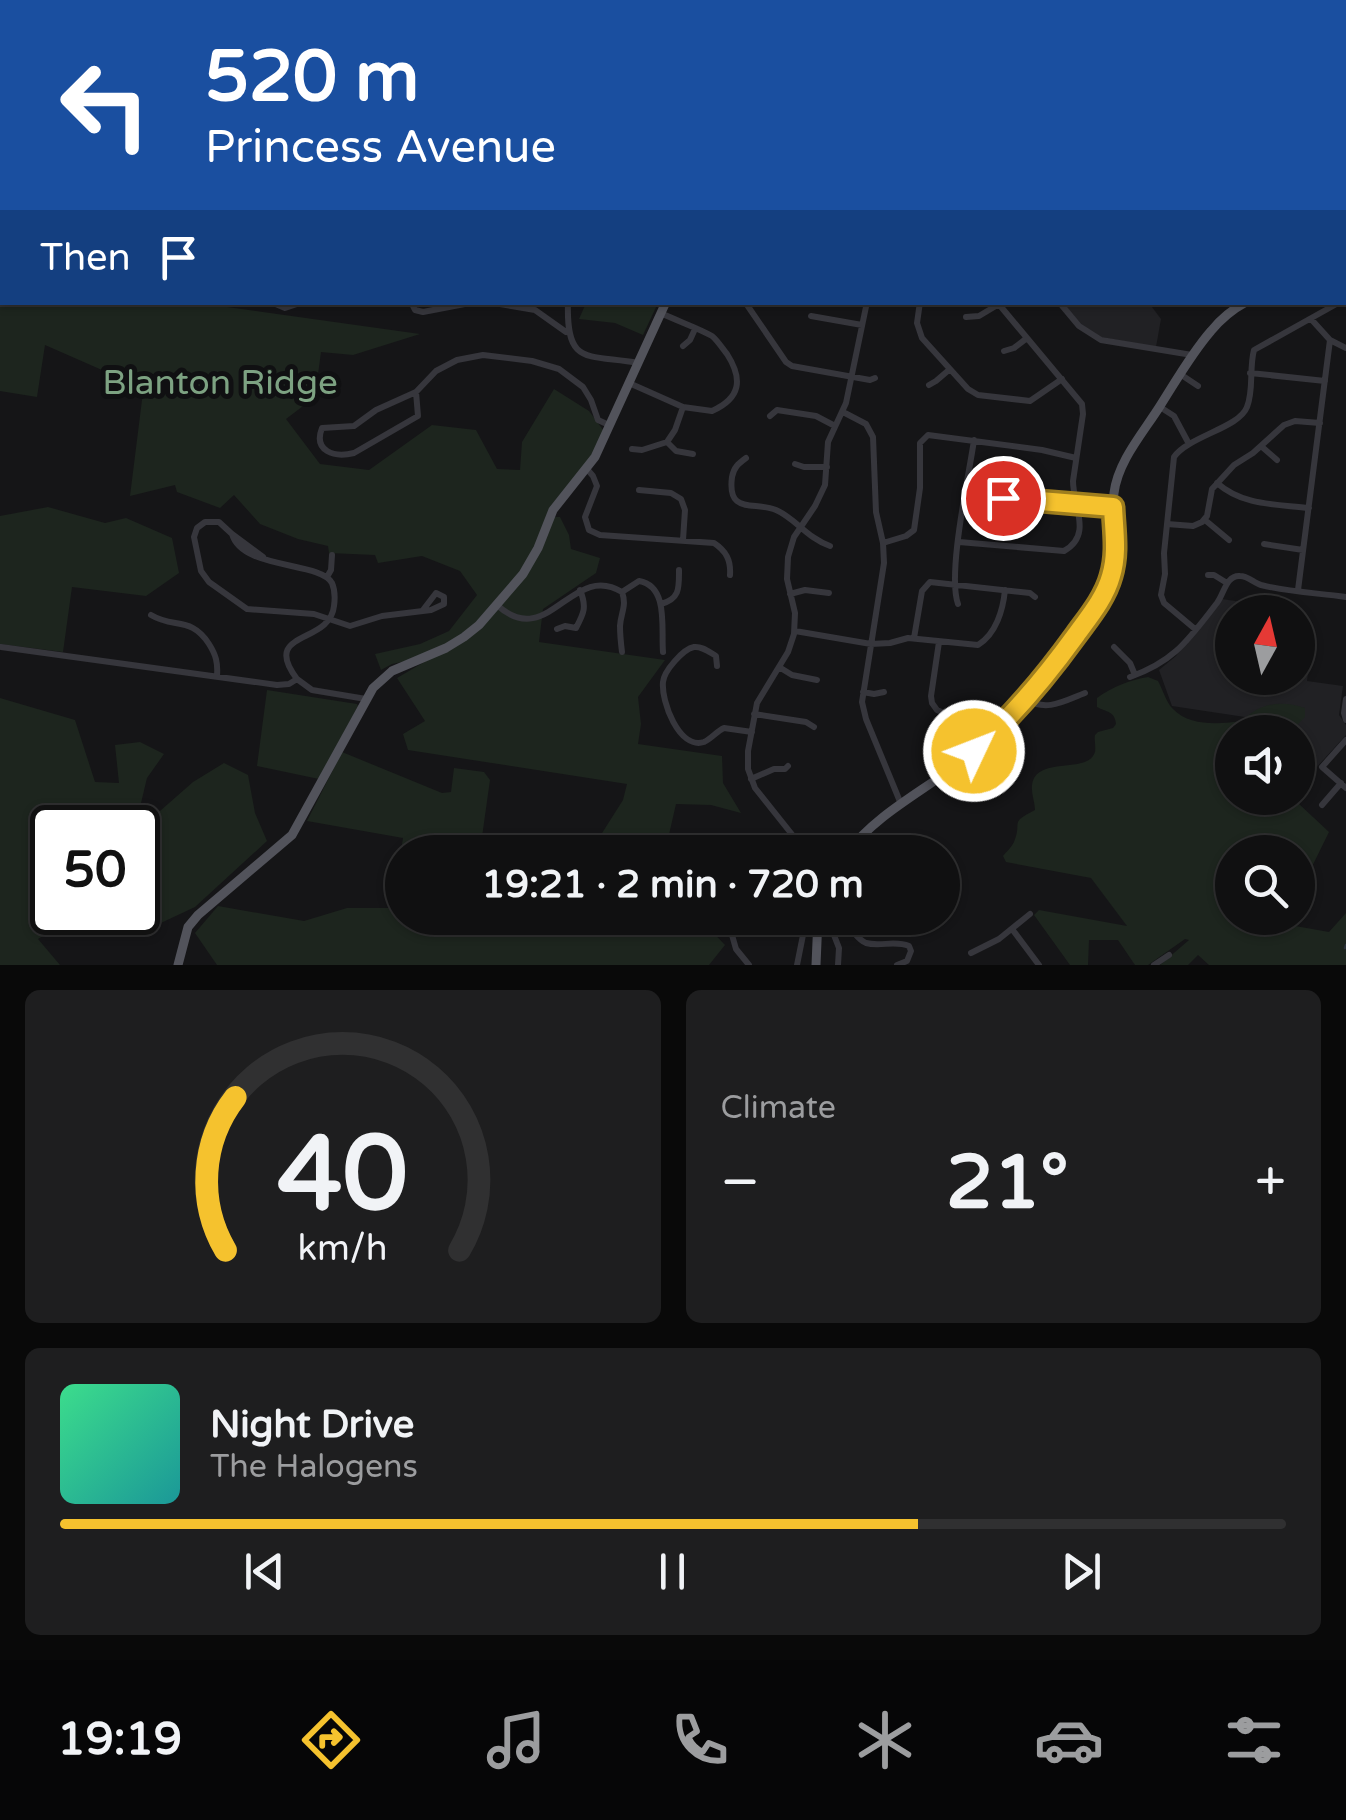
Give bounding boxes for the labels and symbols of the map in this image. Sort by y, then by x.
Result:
park label: Blanton Ridge [102,362,338,404]
pin [961,456,1046,541]
north arrow [1215,595,1315,695]
position arrow [922,699,1026,803]
speed limit sign: 50 [30,805,160,935]

